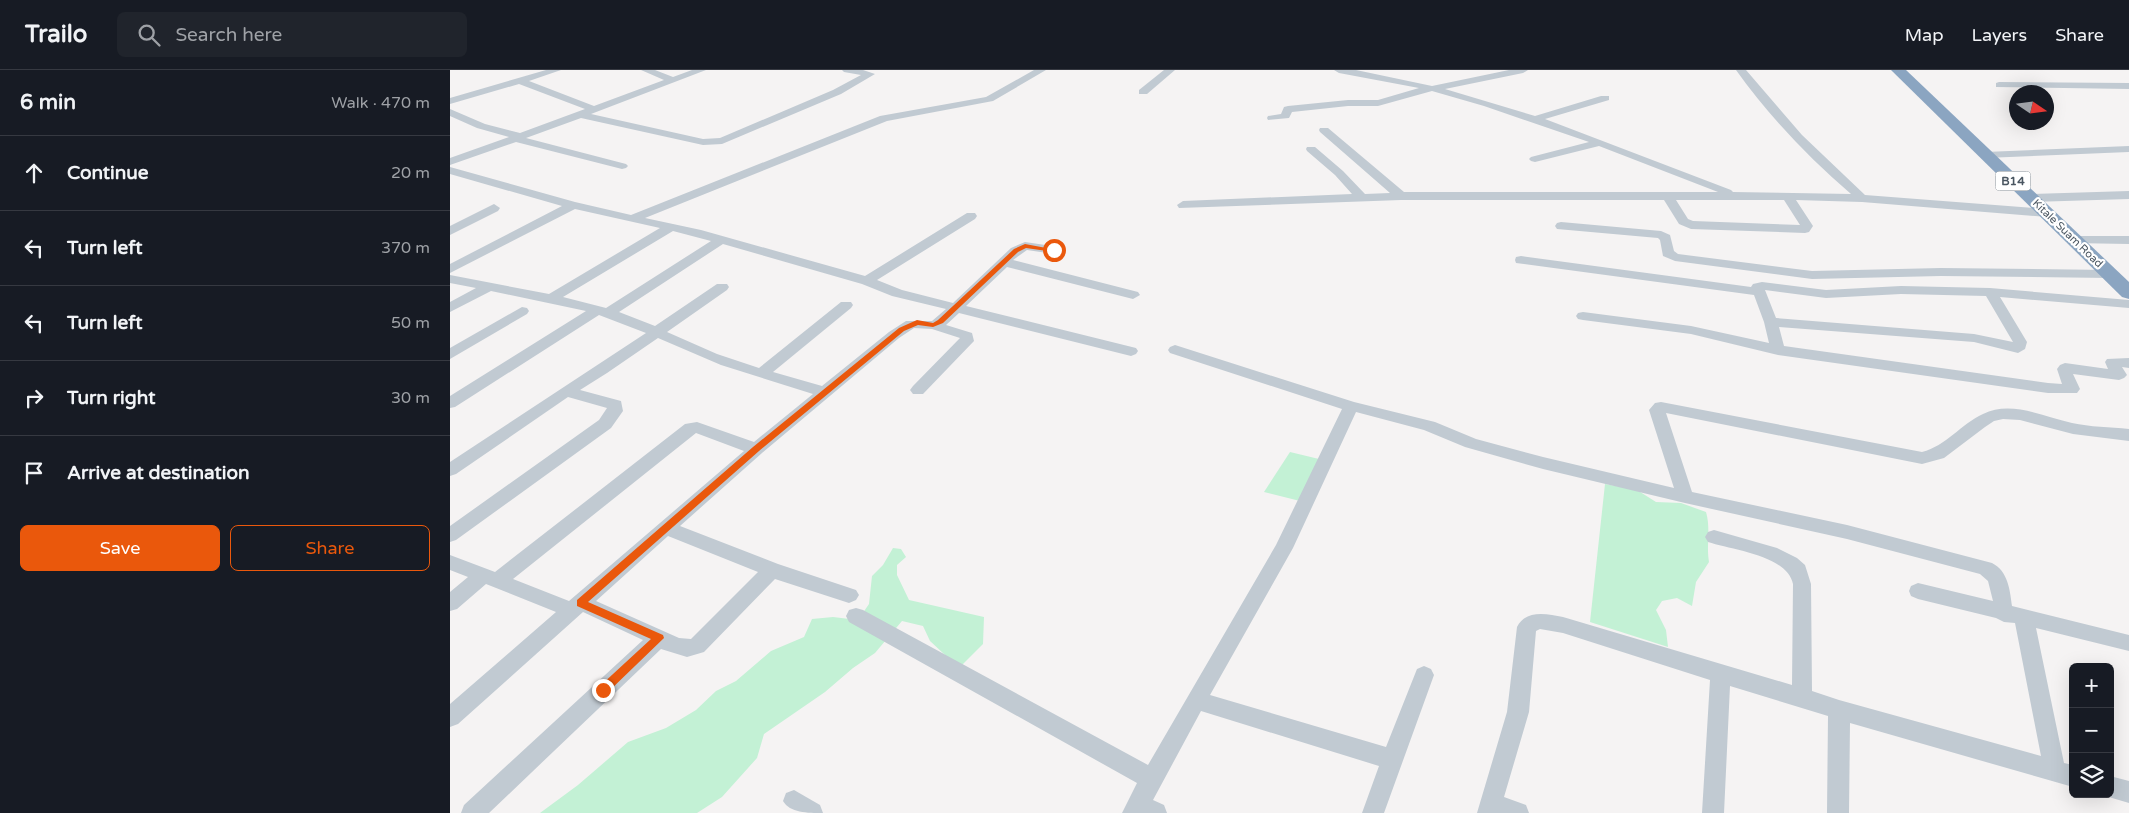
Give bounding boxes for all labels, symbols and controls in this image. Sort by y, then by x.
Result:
search box [117,12,467,57]
text: Trailo [25,20,87,49]
icon: search [135,21,163,49]
text: Search here [175,24,282,46]
text: Map [1905,24,1944,46]
text: Layers [1972,24,2027,46]
text: Share [2055,24,2104,46]
north arrow [2009,85,2054,130]
text: 6 min [20,90,76,115]
text: Walk · 470 m [331,93,430,113]
icon: ahead [20,159,48,187]
text: Continue [67,162,149,184]
text: 20 m [391,163,430,183]
road number: B14 [1996,172,2030,190]
street label: Kitale Suam Road [2030,197,2105,270]
icon: left [20,234,48,262]
text: Turn left [67,237,143,259]
text: 370 m [381,238,430,258]
route start [1043,239,1066,262]
icon: left [20,309,48,337]
text: Turn left [67,312,143,334]
text: 50 m [391,313,430,333]
icon: right [20,384,48,412]
text: Turn right [67,387,155,409]
text: 30 m [391,388,430,408]
icon: arrive [20,459,48,487]
text: Arrive at destination [67,462,250,484]
button: Save [20,525,220,571]
button: Share [230,525,430,571]
map controls [2069,663,2114,798]
button: + [2069,663,2114,708]
route end [592,679,615,702]
button: − [2069,708,2114,753]
button: layers [2069,753,2114,798]

